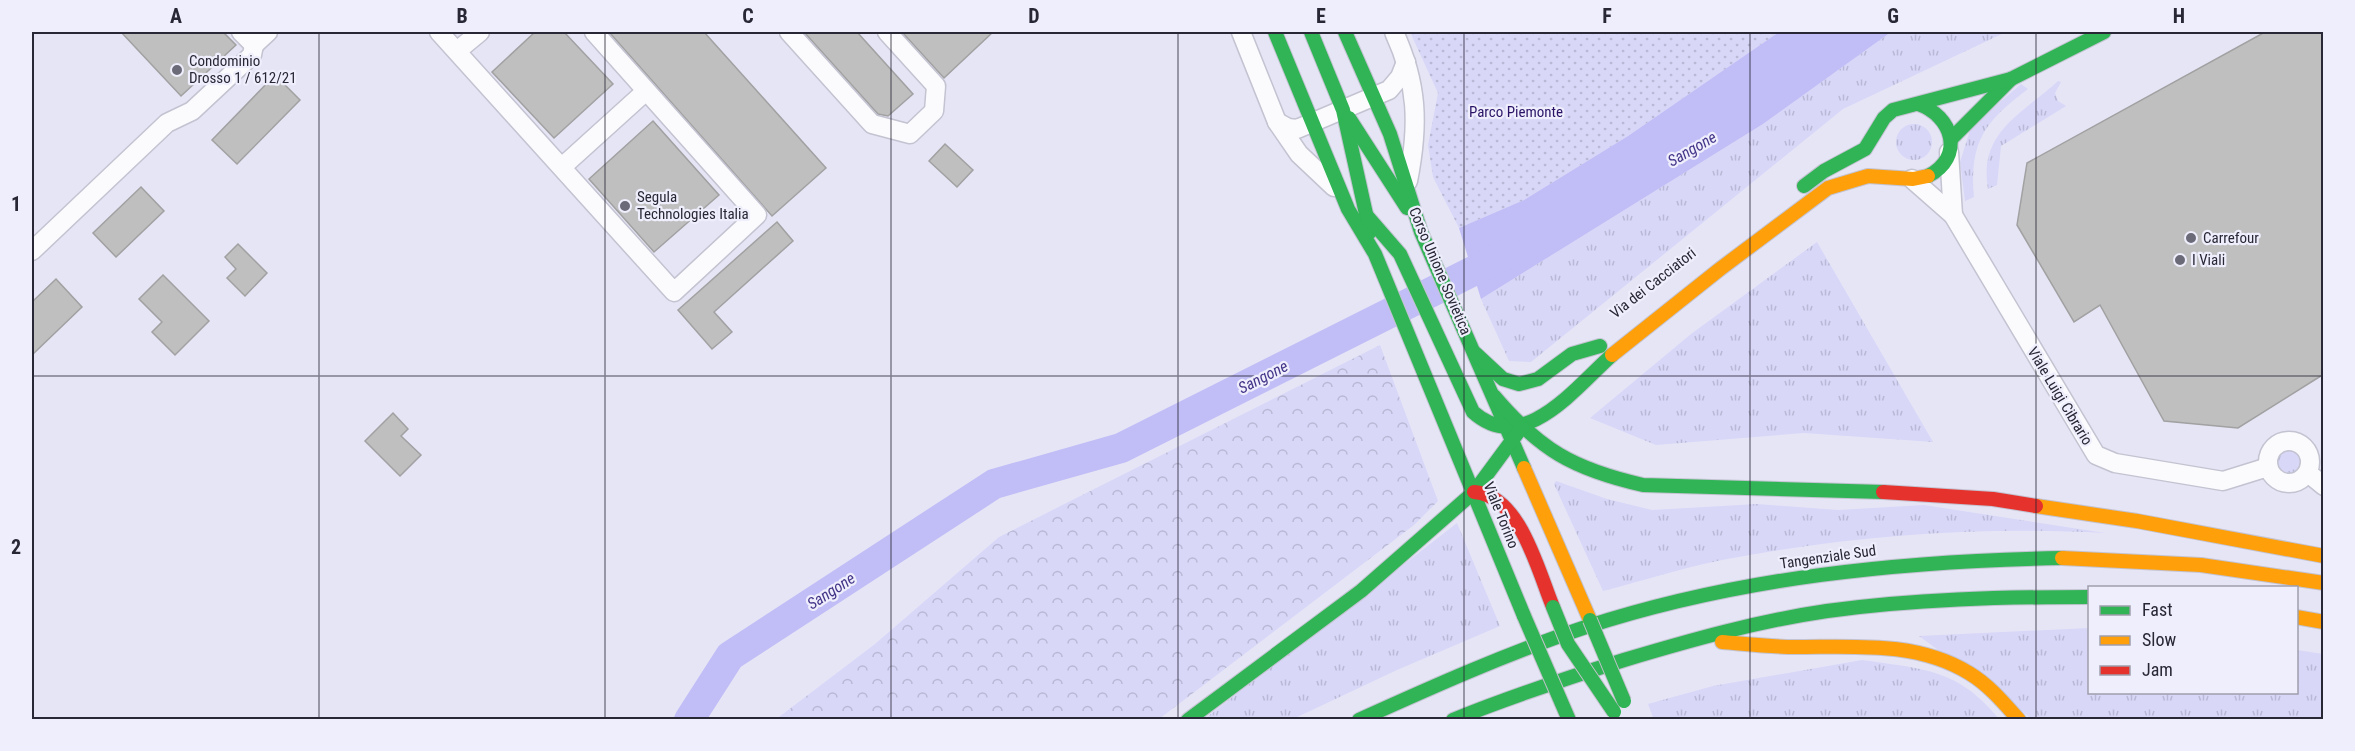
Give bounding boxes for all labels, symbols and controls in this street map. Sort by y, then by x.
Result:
text: A [170,4,182,28]
text: B [456,4,468,28]
text: C [742,4,754,28]
text: D [1028,4,1040,28]
text: E [1316,4,1326,28]
text: F [1602,4,1612,28]
text: G [1887,4,1899,28]
text: H [2173,4,2185,28]
place label: Condominio Drosso 1 / 612/21 [189,52,297,87]
marker: Condominio Drosso 1 / 612/21 [170,63,184,77]
park label: Parco Piemonte [1469,103,1563,121]
water label: Sangone [1664,127,1720,171]
place label: Segula Technologies Italia [637,188,749,223]
text: 1 [11,192,21,216]
marker: Segula Technologies Italia [618,199,632,213]
street label: Corso Unione Sovietica [1405,204,1475,338]
place label: Carrefour [2203,229,2259,247]
marker: Carrefour [2184,231,2198,245]
street label: Via dei Cacciatori [1607,244,1699,322]
place label: I Viali [2192,251,2225,269]
marker: I Viali [2173,253,2187,267]
street label: Viale Luigi Cibrario [2024,344,2096,448]
water label: Sangone [1235,356,1291,398]
street label: Viale Torino [1480,479,1522,551]
text: 2 [11,535,21,559]
street label: Tangenziale Sud [1779,541,1877,573]
water label: Sangone [804,569,858,613]
legend [2088,586,2298,694]
text: Fast [2142,599,2173,620]
text: Slow [2142,629,2177,650]
text: Jam [2142,659,2173,680]

